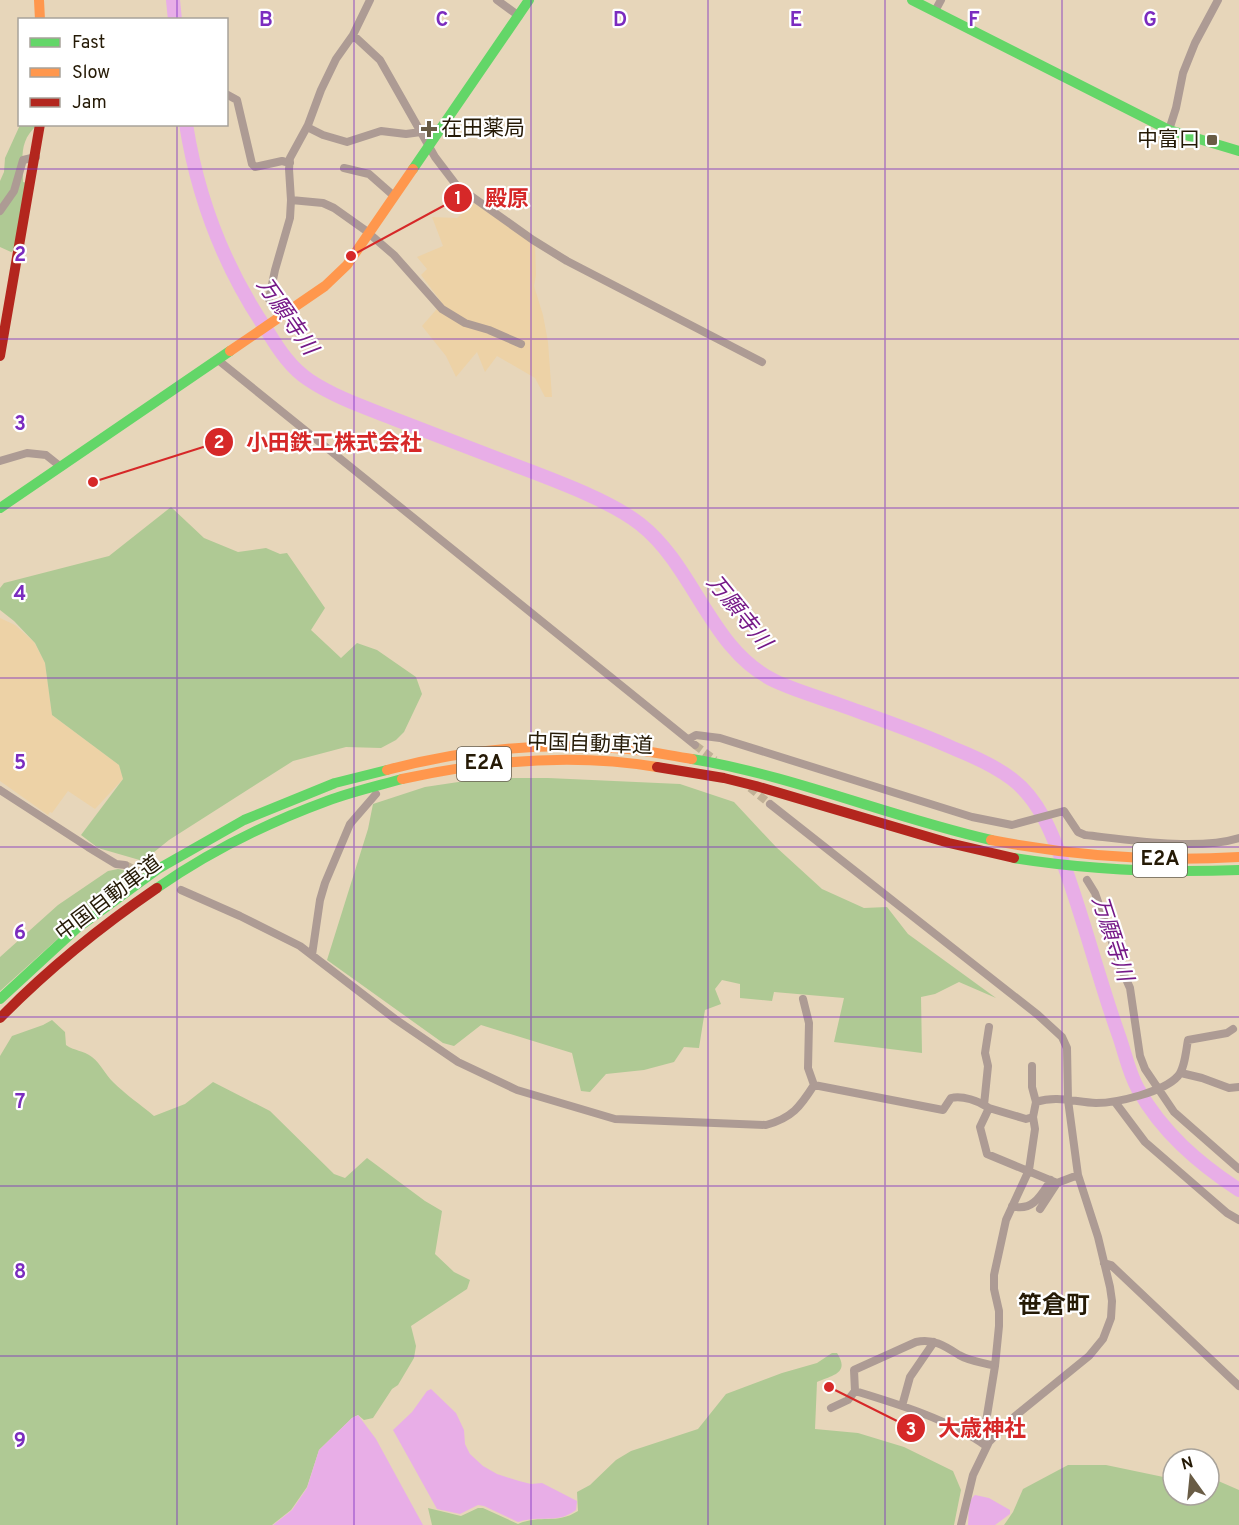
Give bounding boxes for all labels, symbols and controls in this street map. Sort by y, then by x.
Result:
text: B [259,8,273,34]
text: C [436,8,448,34]
text: D [613,8,627,34]
text: E [790,8,802,34]
text: F [968,8,980,34]
text: G [1143,8,1157,34]
legend [18,18,228,126]
text: Fast [72,32,105,55]
text: Slow [72,62,110,85]
text: Jam [72,92,107,115]
place label: 在田薬局 [441,116,525,143]
marker: 在田薬局 [422,122,436,136]
place label: 中富口 [1137,127,1200,154]
marker: 中富口 [1205,133,1219,147]
callout: 殿原 [443,178,541,218]
text: 殿原 [485,187,529,214]
text: 1 [454,188,462,211]
text: 2 [14,243,26,269]
water label: 万願寺川 [250,273,323,362]
text: 3 [14,412,26,438]
callout: 小田鉄工株式会社 [204,422,434,462]
text: 小田鉄工株式会社 [246,431,422,458]
text: 2 [213,432,225,455]
water label: 万願寺川 [700,570,777,657]
text: 4 [14,582,26,608]
street label: 中国自動車道 [527,729,653,761]
road number: E2A [457,747,511,781]
text: 5 [14,751,26,777]
road number: E2A [1133,843,1187,877]
street label: 中国自動車道 [51,850,167,948]
water label: 万願寺川 [1085,893,1138,987]
text: 6 [14,921,26,947]
text: 7 [15,1090,25,1116]
text: 8 [14,1260,26,1286]
district label: 笹倉町 [1018,1292,1090,1322]
callout: 大歳神社 [896,1408,1038,1448]
text: 大歳神社 [938,1417,1026,1444]
text: 3 [906,1419,916,1442]
text: 9 [14,1429,26,1455]
north arrow [1161,1447,1221,1507]
text: N [1179,1453,1196,1476]

